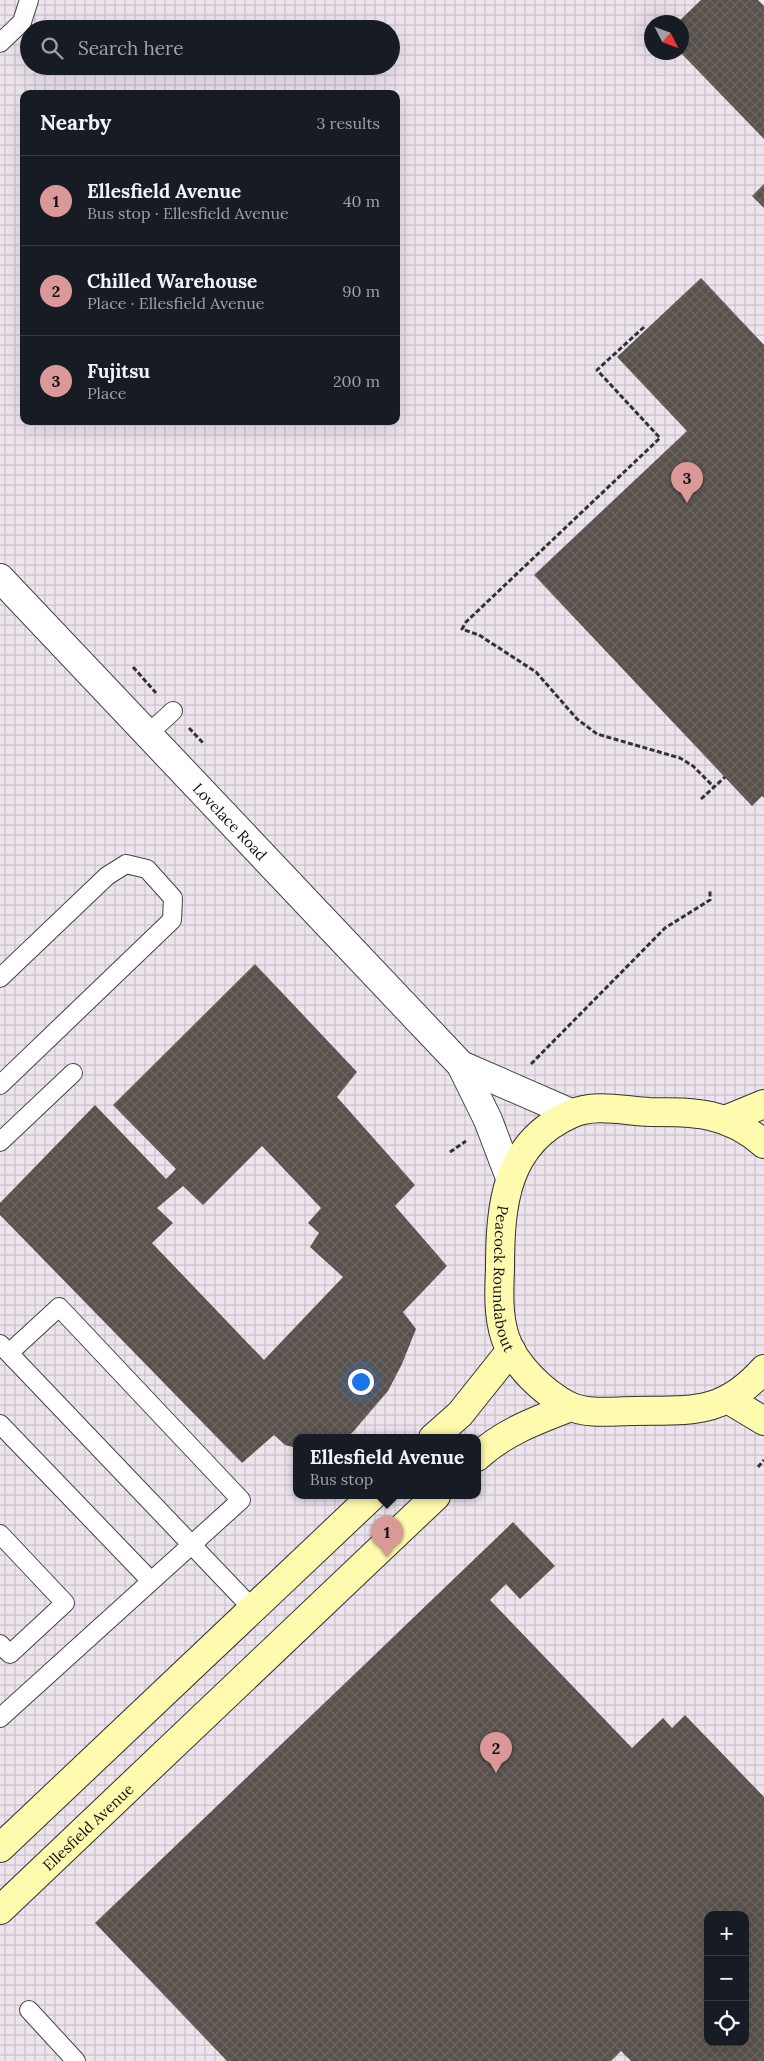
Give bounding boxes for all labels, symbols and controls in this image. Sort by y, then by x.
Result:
north arrow [644,15,689,60]
search box [20,20,400,75]
icon: search [38,34,66,62]
text: Search here [78,36,184,60]
text: Nearby [40,109,111,136]
text: 3 results [316,113,380,133]
text: Ellesfield Avenue [87,179,241,203]
text: 1 [53,191,59,211]
text: 40 m [343,191,380,211]
text: Bus stop · Ellesfield Avenue [87,203,289,223]
text: Chilled Warehouse [87,269,257,293]
text: 2 [52,281,60,301]
text: 90 m [342,281,380,301]
text: Place · Ellesfield Avenue [87,293,265,313]
text: Fujitsu [87,359,150,383]
text: 3 [52,371,60,391]
text: 200 m [333,371,380,391]
text: Place [87,383,126,403]
pin: 3 [671,462,703,503]
street label: Lovelace Road [189,779,271,864]
street label: Peacock Roundabout [490,1204,519,1355]
your location [348,1369,374,1395]
popup [293,1434,481,1499]
text: Ellesfield Avenue [310,1445,464,1469]
text: Bus stop [310,1469,373,1489]
pin: 1 [371,1516,403,1557]
pin: 2 [480,1732,512,1773]
street label: Ellesfield Avenue [38,1779,137,1874]
map controls [704,1911,749,2046]
button: + [704,1911,749,1956]
button: − [704,1956,749,2001]
button: locate [704,2001,749,2046]

